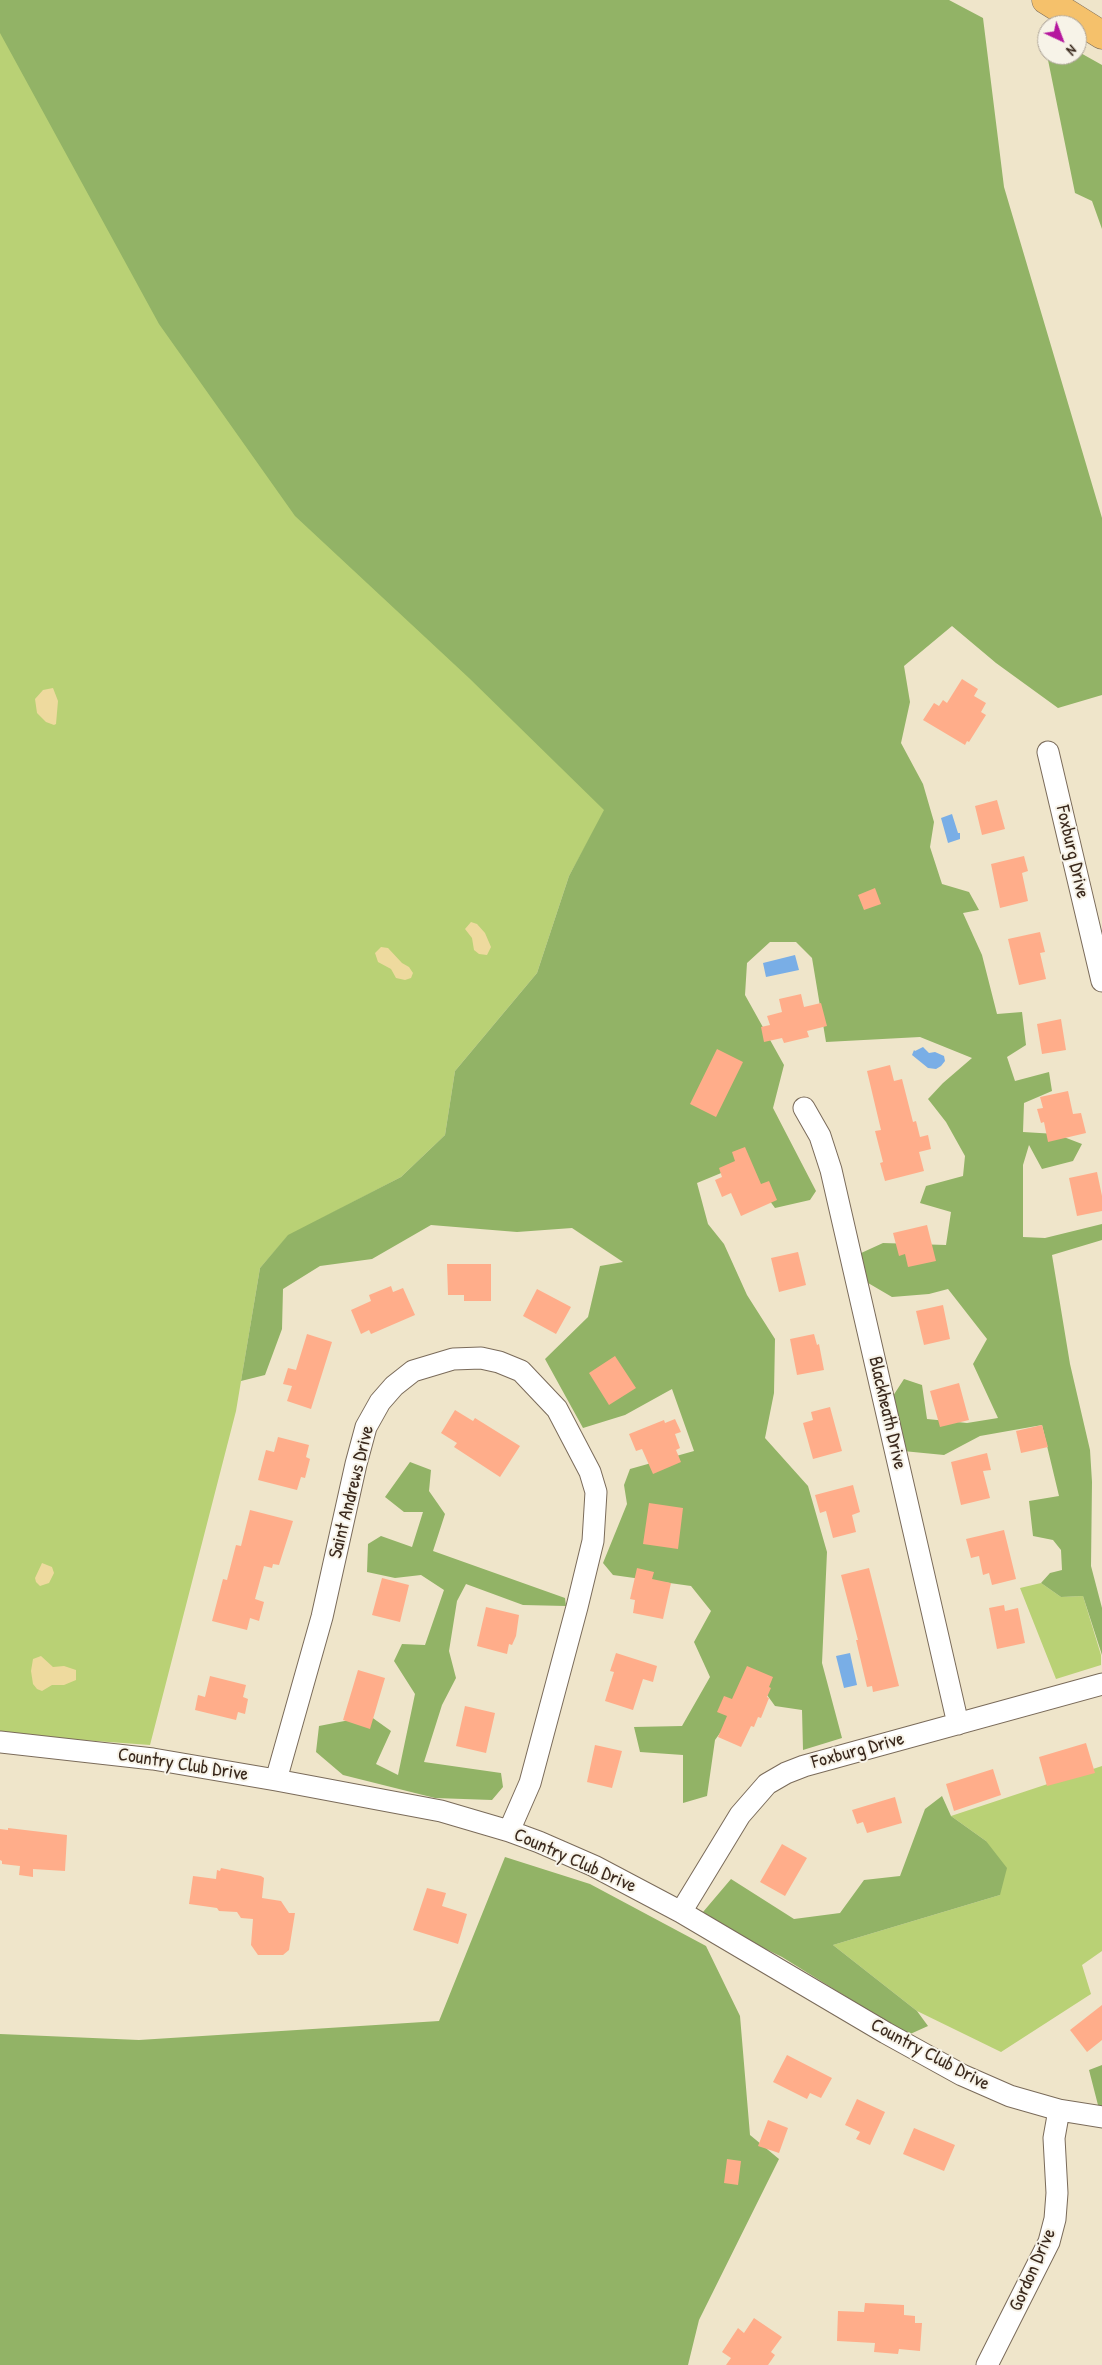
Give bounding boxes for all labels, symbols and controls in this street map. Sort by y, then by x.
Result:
north arrow [1037,15,1087,65]
text: N [1063,41,1081,60]
street label: Foxburg Drive [1050,803,1094,901]
street label: Blackheath Drive [863,1354,911,1472]
street label: Saint Andrews Drive [324,1423,380,1561]
street label: Foxburg Drive [809,1728,907,1774]
street label: Country Club Drive [116,1743,250,1787]
street label: Country Club Drive [510,1824,640,1898]
street label: Country Club Drive [867,2014,993,2096]
street label: Gordon Drive [1005,2225,1061,2315]

